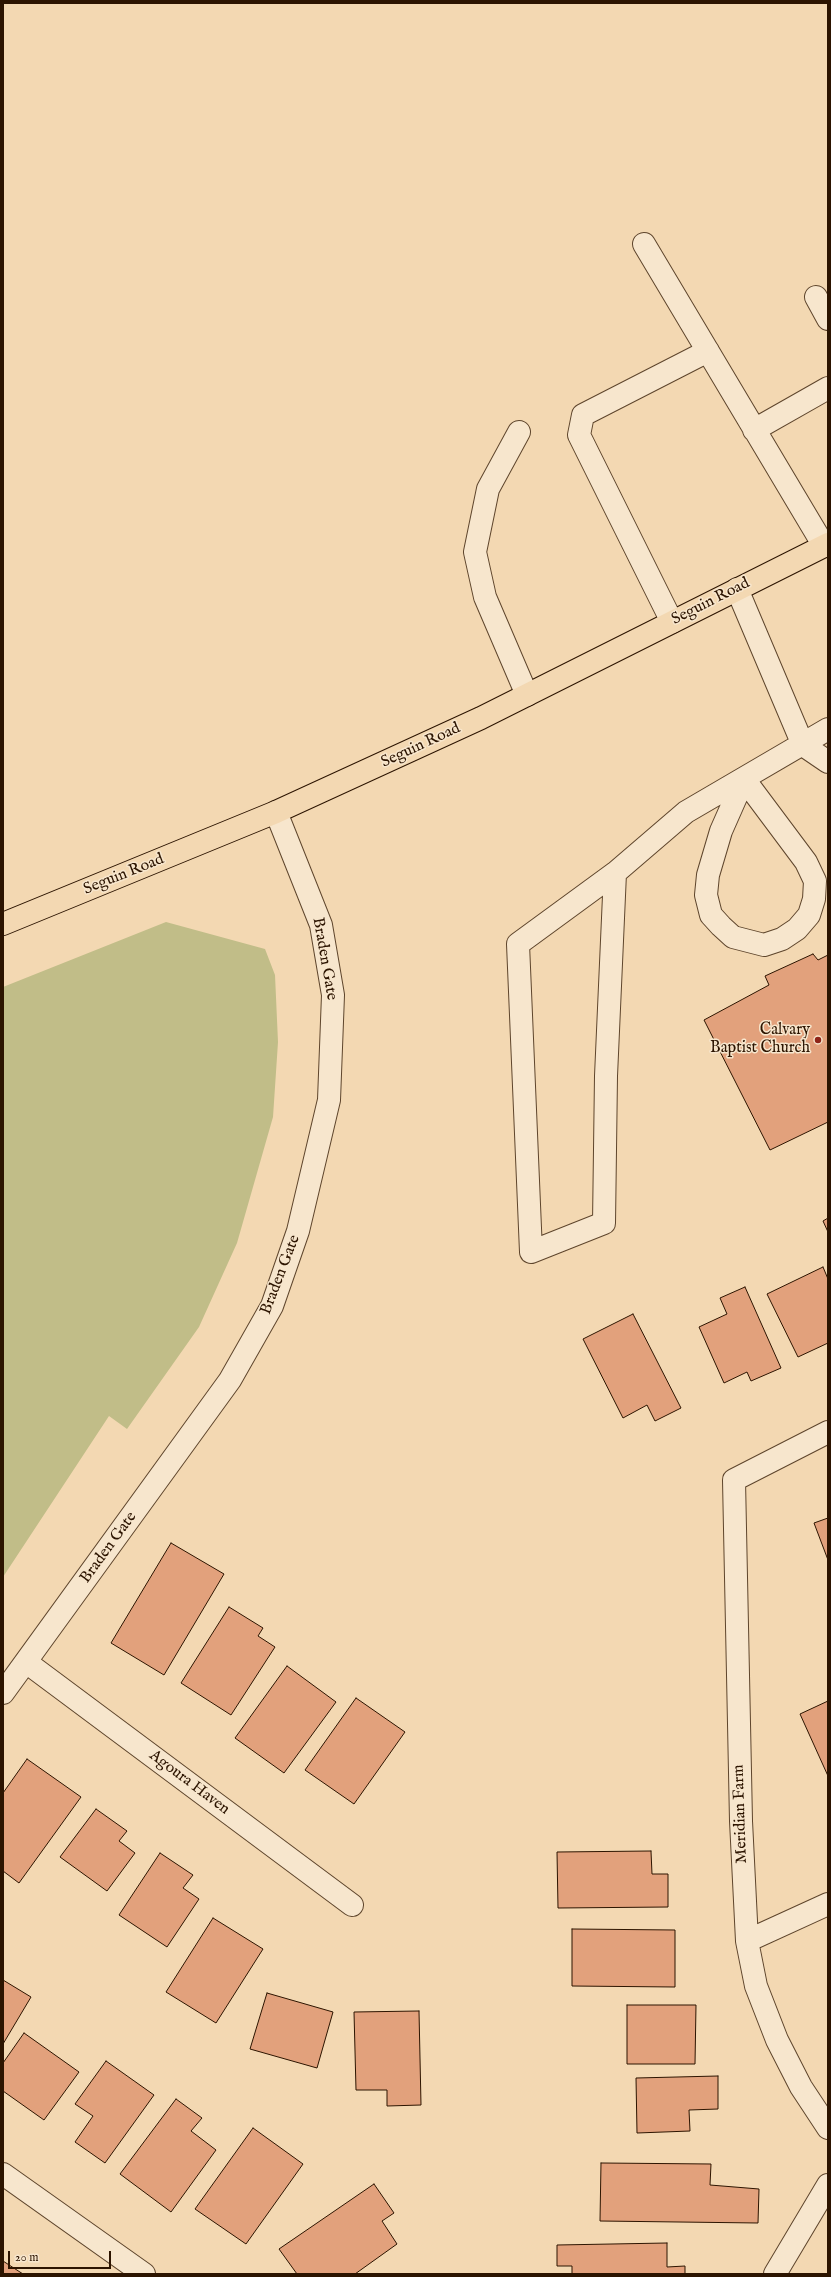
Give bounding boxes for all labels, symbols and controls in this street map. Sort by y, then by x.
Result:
street label: Seguin Road [669,574,753,630]
street label: Seguin Road [378,719,464,773]
street label: Seguin Road [81,850,167,900]
street label: Braden Gate [307,916,341,1002]
place label: Calvary Baptist Church [710,1021,810,1059]
marker: Calvary Baptist Church [813,1035,823,1045]
street label: Braden Gate [257,1232,305,1318]
street label: Braden Gate [77,1508,141,1588]
street label: Agoura Haven [145,1746,233,1820]
street label: Meridian Farm [730,1764,752,1864]
scale bar [10,2243,113,2269]
text: 20 m [15,2250,38,2265]

